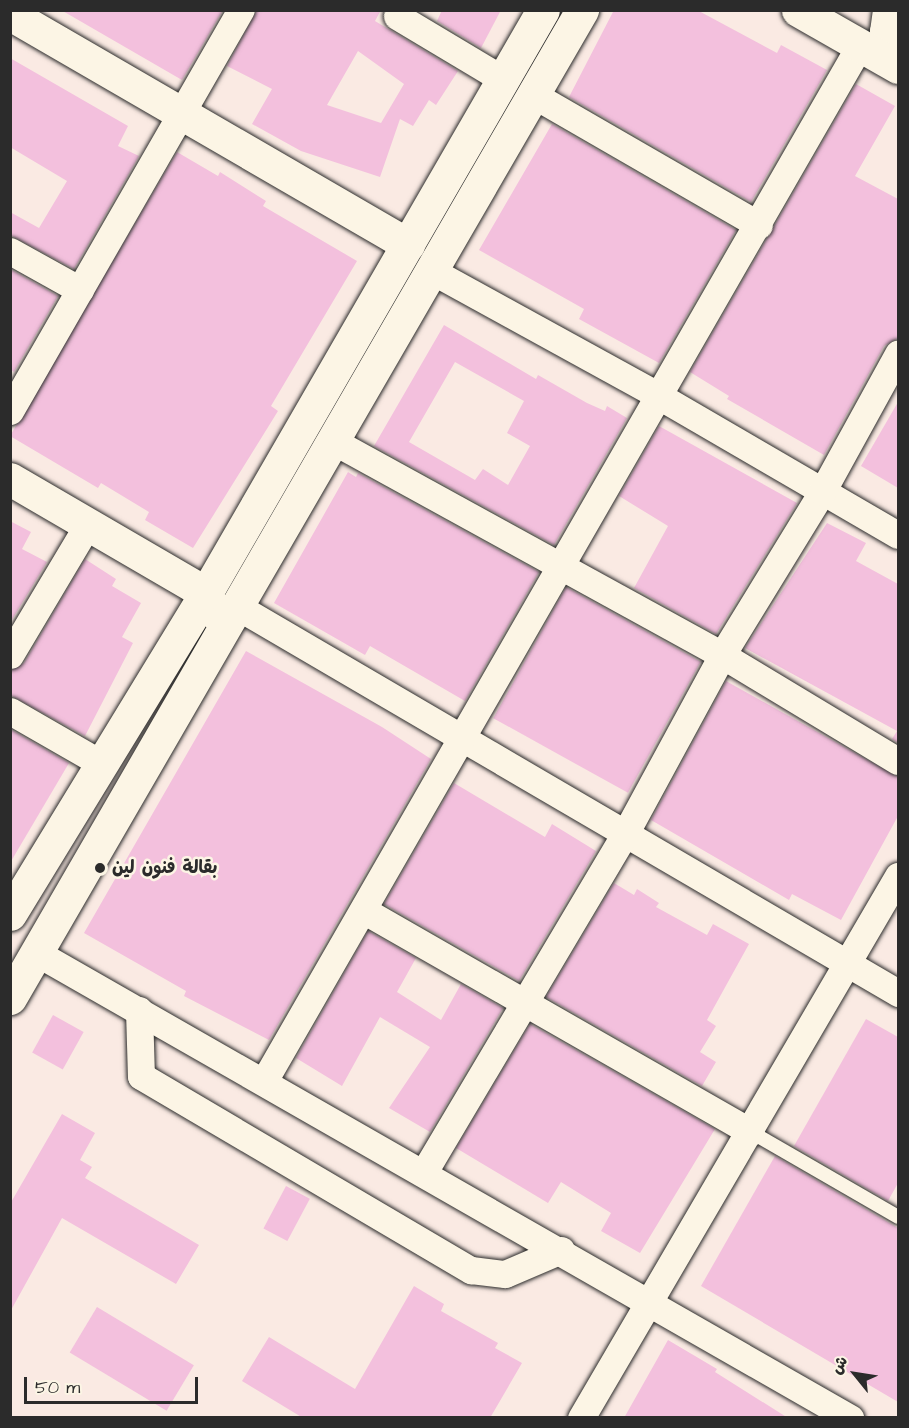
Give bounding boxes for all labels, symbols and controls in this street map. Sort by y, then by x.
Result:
place label: بقالة فنون لين [112,857,218,879]
marker: بقالة فنون لين [93,861,107,875]
north arrow [825,1344,885,1404]
text: ش [825,1352,853,1378]
scale bar [27,1365,201,1403]
text: 50 m [35,1375,80,1400]

